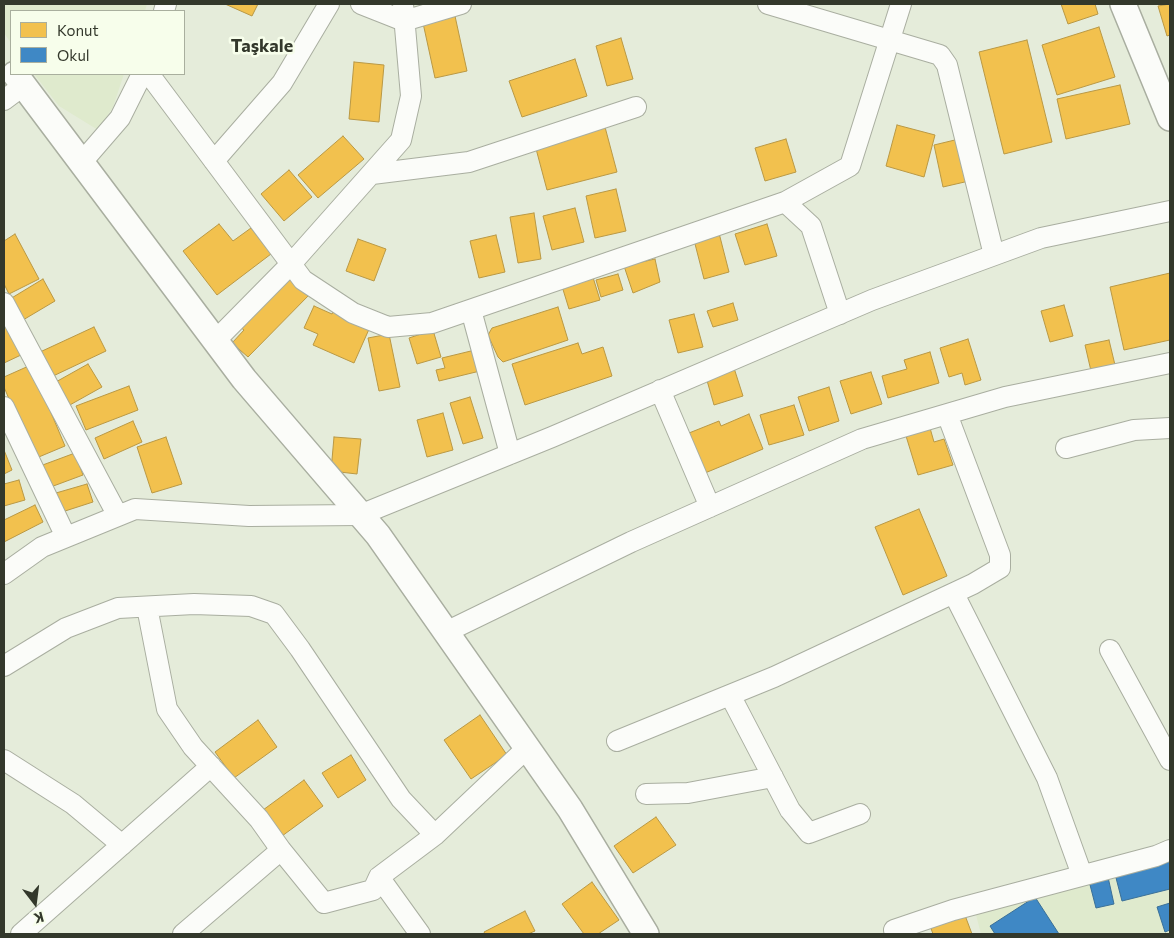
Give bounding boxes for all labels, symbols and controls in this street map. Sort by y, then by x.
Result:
legend [10,10,185,75]
text: Konut [57,21,99,39]
district label: Taşkale [231,35,293,57]
text: Okul [57,46,90,64]
north arrow [10,878,60,928]
text: K [32,908,46,927]

